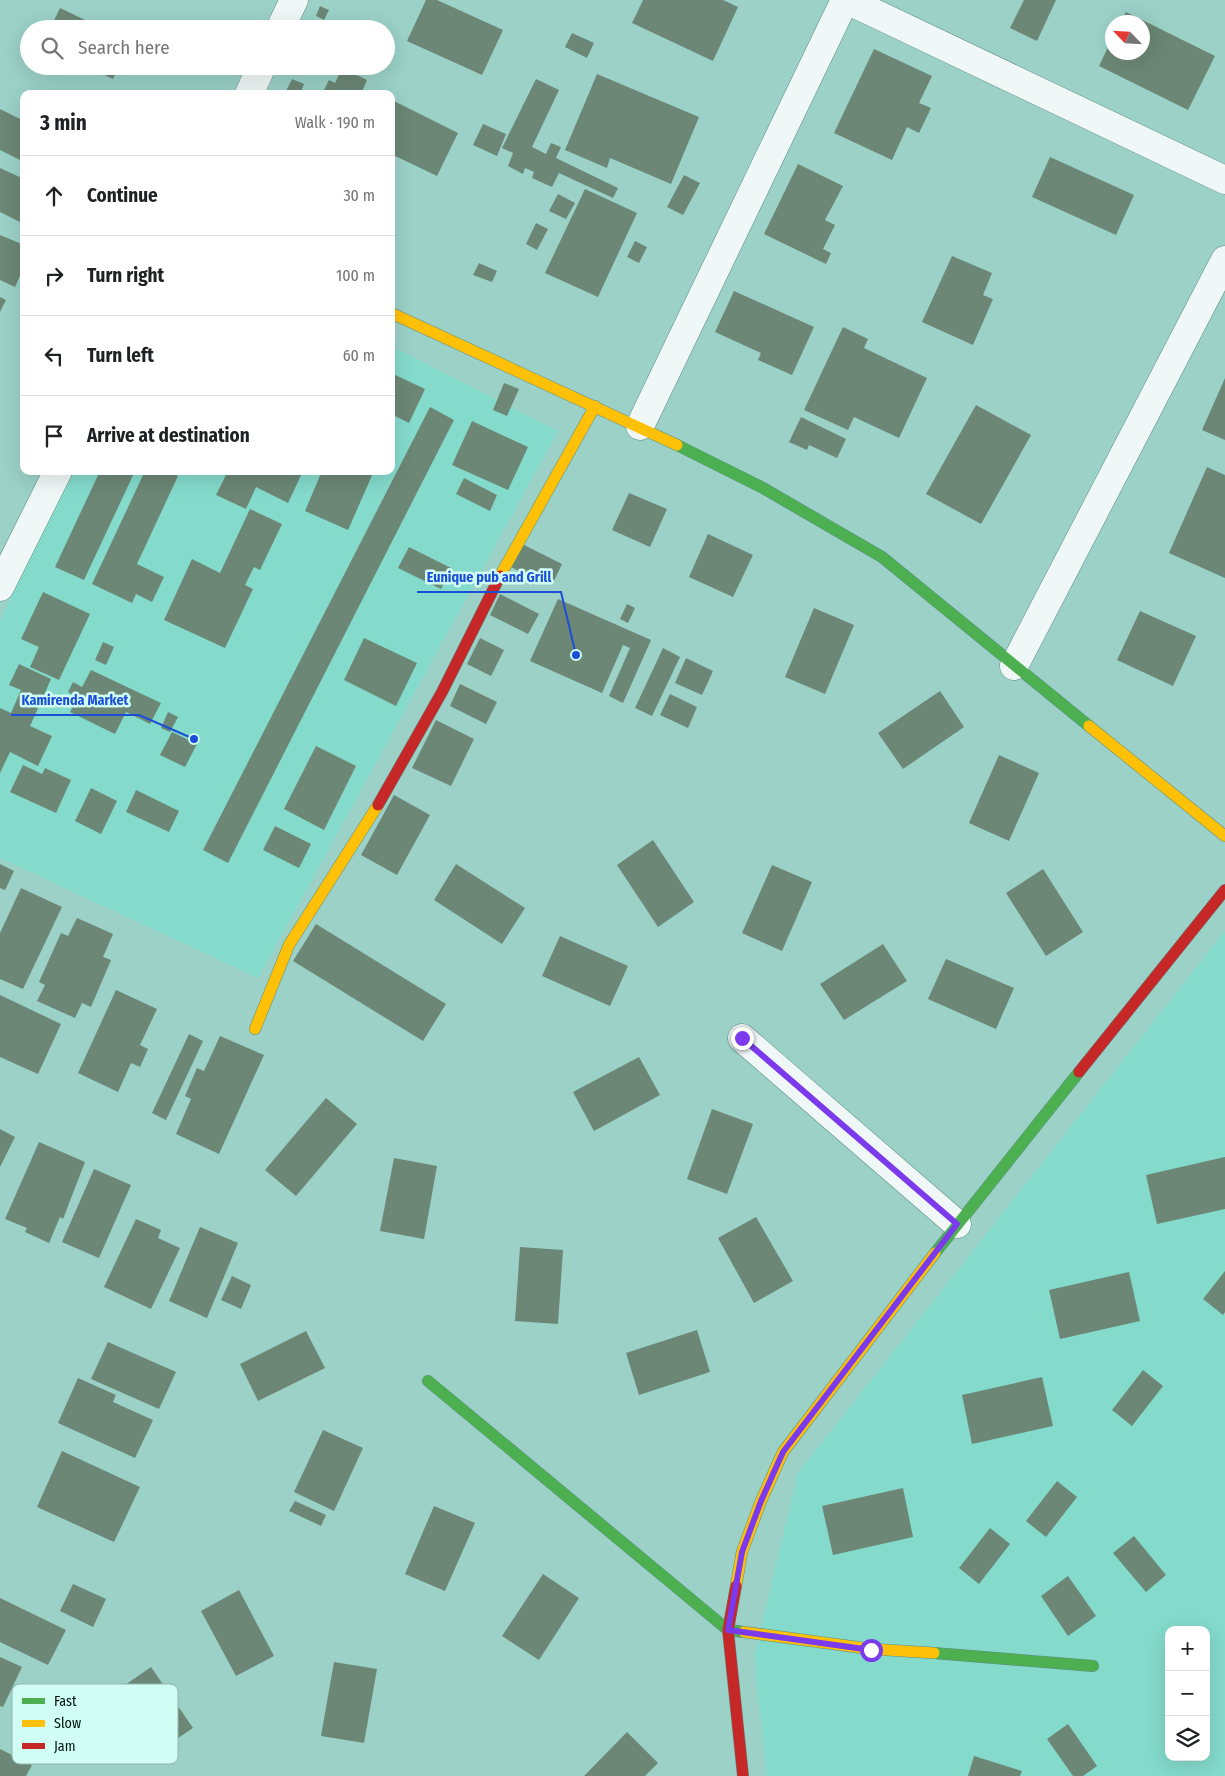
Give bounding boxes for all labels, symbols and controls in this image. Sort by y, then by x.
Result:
north arrow [1105,15,1150,60]
search box [20,20,395,75]
icon: search [38,34,66,62]
text: Search here [78,36,170,59]
text: 3 min [40,110,87,136]
text: Walk · 190 m [295,113,375,132]
icon: ahead [40,182,68,210]
text: Continue [87,184,158,207]
text: 30 m [343,186,375,205]
icon: right [40,262,68,290]
text: Turn right [87,264,164,287]
text: 100 m [336,266,375,285]
icon: left [40,342,68,370]
text: Turn left [87,344,154,367]
text: 60 m [343,346,375,365]
icon: arrive [40,422,68,450]
text: Arrive at destination [87,424,250,447]
callout: Eunique pub and Grill [417,563,561,592]
text: Eunique pub and Grill [427,569,551,586]
callout: Kamirenda Market [11,686,139,715]
text: Kamirenda Market [21,692,130,709]
route end [731,1027,754,1050]
map controls [1165,1626,1210,1761]
button: + [1165,1626,1210,1671]
route start [860,1639,883,1662]
button: − [1165,1671,1210,1716]
legend [12,1684,178,1764]
text: Fast [54,1693,77,1710]
text: Slow [54,1715,81,1732]
button: layers [1165,1716,1210,1761]
text: Jam [54,1738,75,1755]

